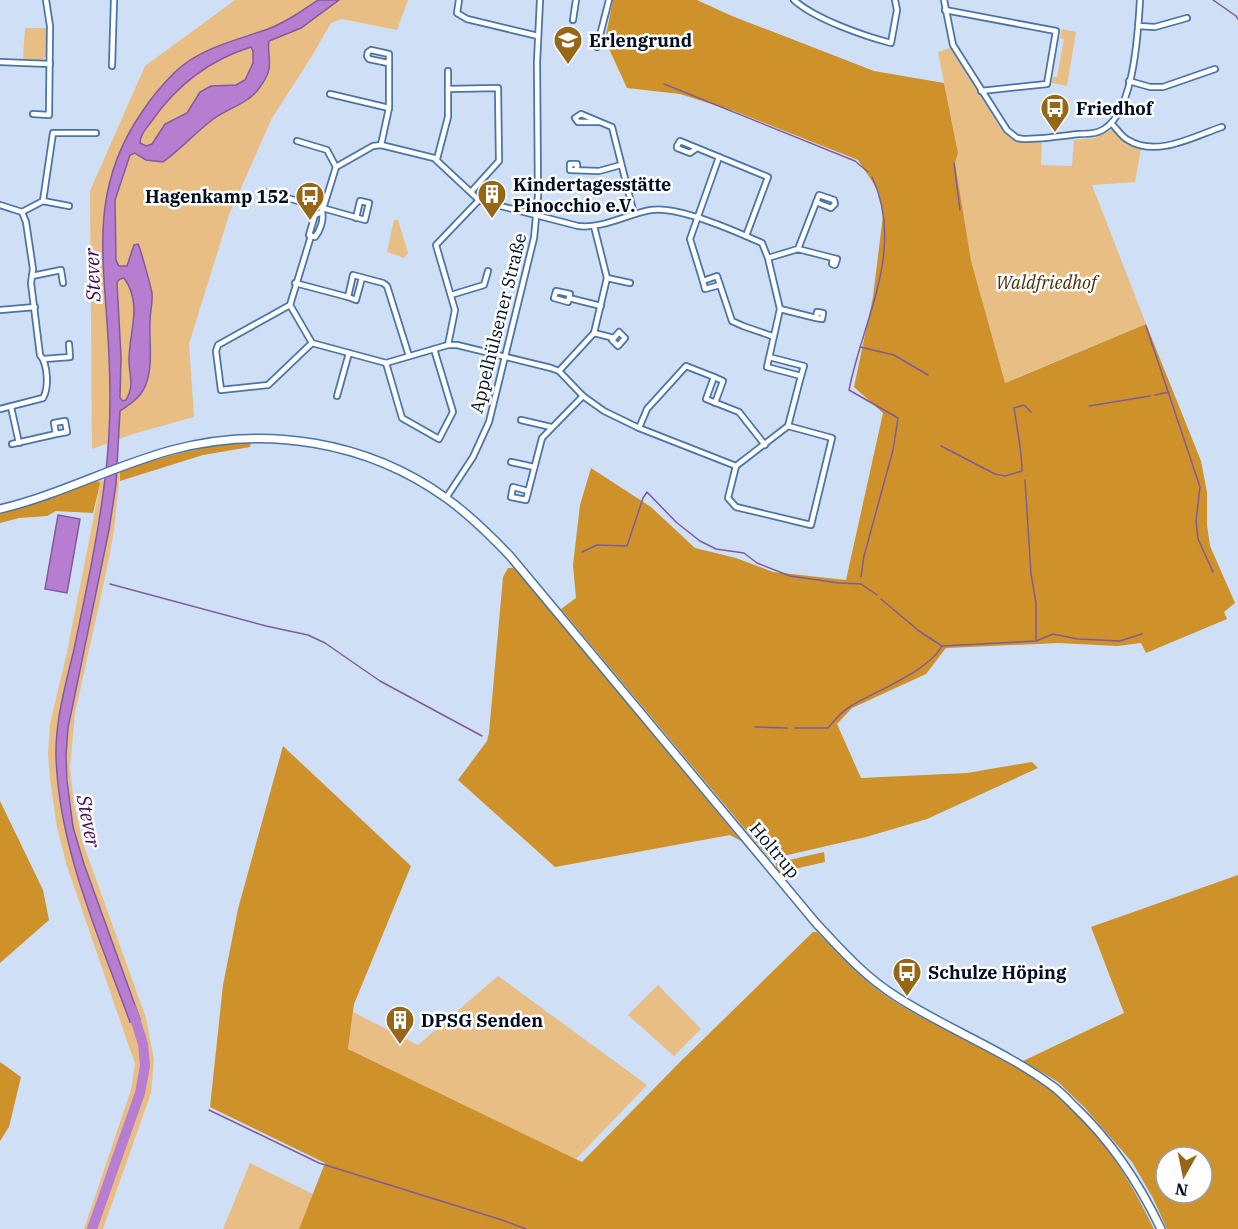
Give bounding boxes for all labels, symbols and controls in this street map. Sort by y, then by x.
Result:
school or university icon: Erlengrund [552,24,584,66]
place label: Erlengrund [589,29,692,52]
bus stop icon: Friedhof [1039,92,1071,134]
place label: Friedhof [1076,97,1155,120]
place label: Kindertagesstätte Pinocchio e.V. [513,173,671,217]
building icon: Kindertagesstätte Pinocchio e.V. [476,178,508,220]
bus stop icon: Hagenkamp 152 [294,180,326,222]
place label: Hagenkamp 152 [145,185,289,208]
street label: Appelhülsener Straße [464,231,532,415]
water label: Stever [78,247,106,303]
park label: Waldfriedhof [996,271,1100,294]
water label: Stever [70,791,108,851]
street label: Holtrup [745,817,805,883]
bus stop icon: Schulze Höping [891,956,923,998]
place label: Schulze Höping [928,961,1067,984]
building icon: DPSG Senden [384,1004,416,1046]
place label: DPSG Senden [421,1009,543,1032]
north arrow [1154,1145,1214,1205]
text: N [1174,1179,1189,1201]

